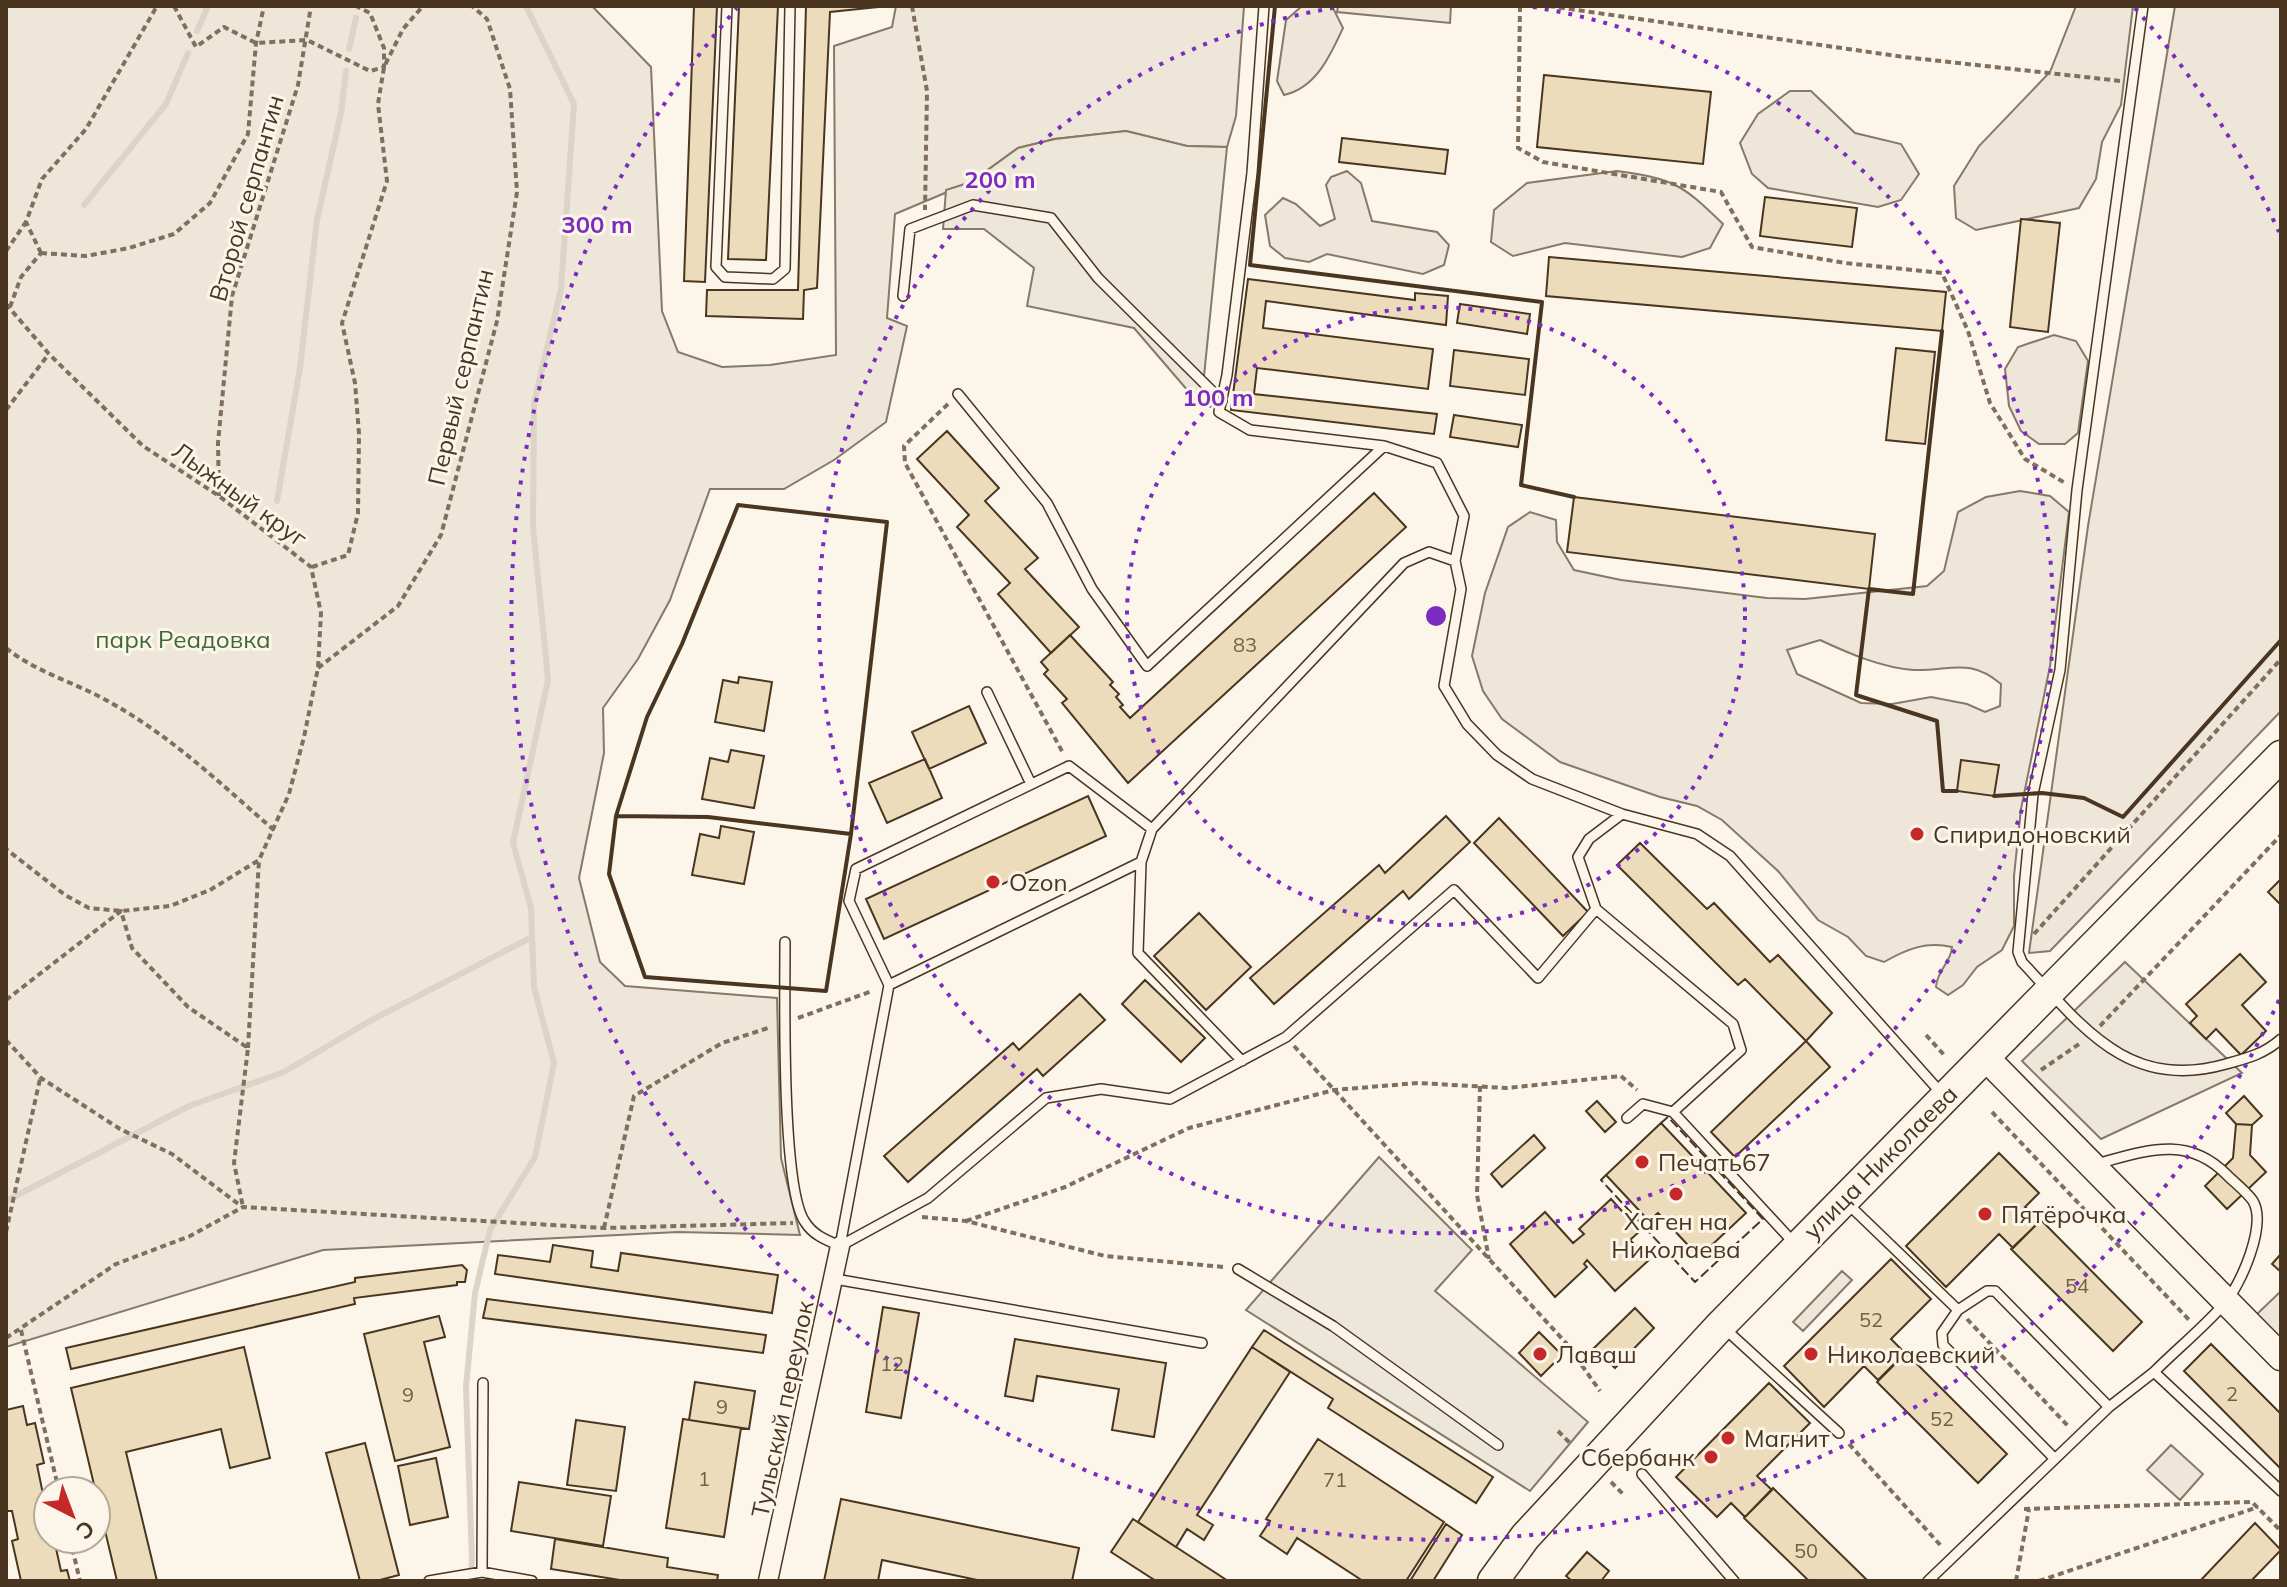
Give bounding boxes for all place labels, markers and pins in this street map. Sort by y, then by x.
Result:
centre of rings [1422,602,1450,630]
place label: Спиридоновский [1933,819,2131,849]
marker: Спиридоновский [1908,825,1926,843]
place label: Ozon [1009,867,1068,897]
marker: Ozon [984,873,1002,891]
place label: Печать67 [1658,1147,1771,1177]
marker: Печать67 [1633,1153,1651,1171]
marker: Хаген на Николаева [1667,1185,1685,1203]
place label: Пятёрочка [2001,1199,2126,1229]
marker: Пятёрочка [1976,1205,1994,1223]
place label: Хаген на Николаева [1611,1206,1741,1264]
place label: Лаваш [1556,1339,1637,1369]
place label: Николаевский [1827,1339,1995,1369]
marker: Лаваш [1531,1345,1549,1363]
marker: Николаевский [1802,1345,1820,1363]
place label: Магнит [1744,1423,1830,1453]
marker: Магнит [1719,1429,1737,1447]
place label: Сбербанк [1581,1442,1695,1472]
marker: Сбербанк [1702,1448,1720,1466]

